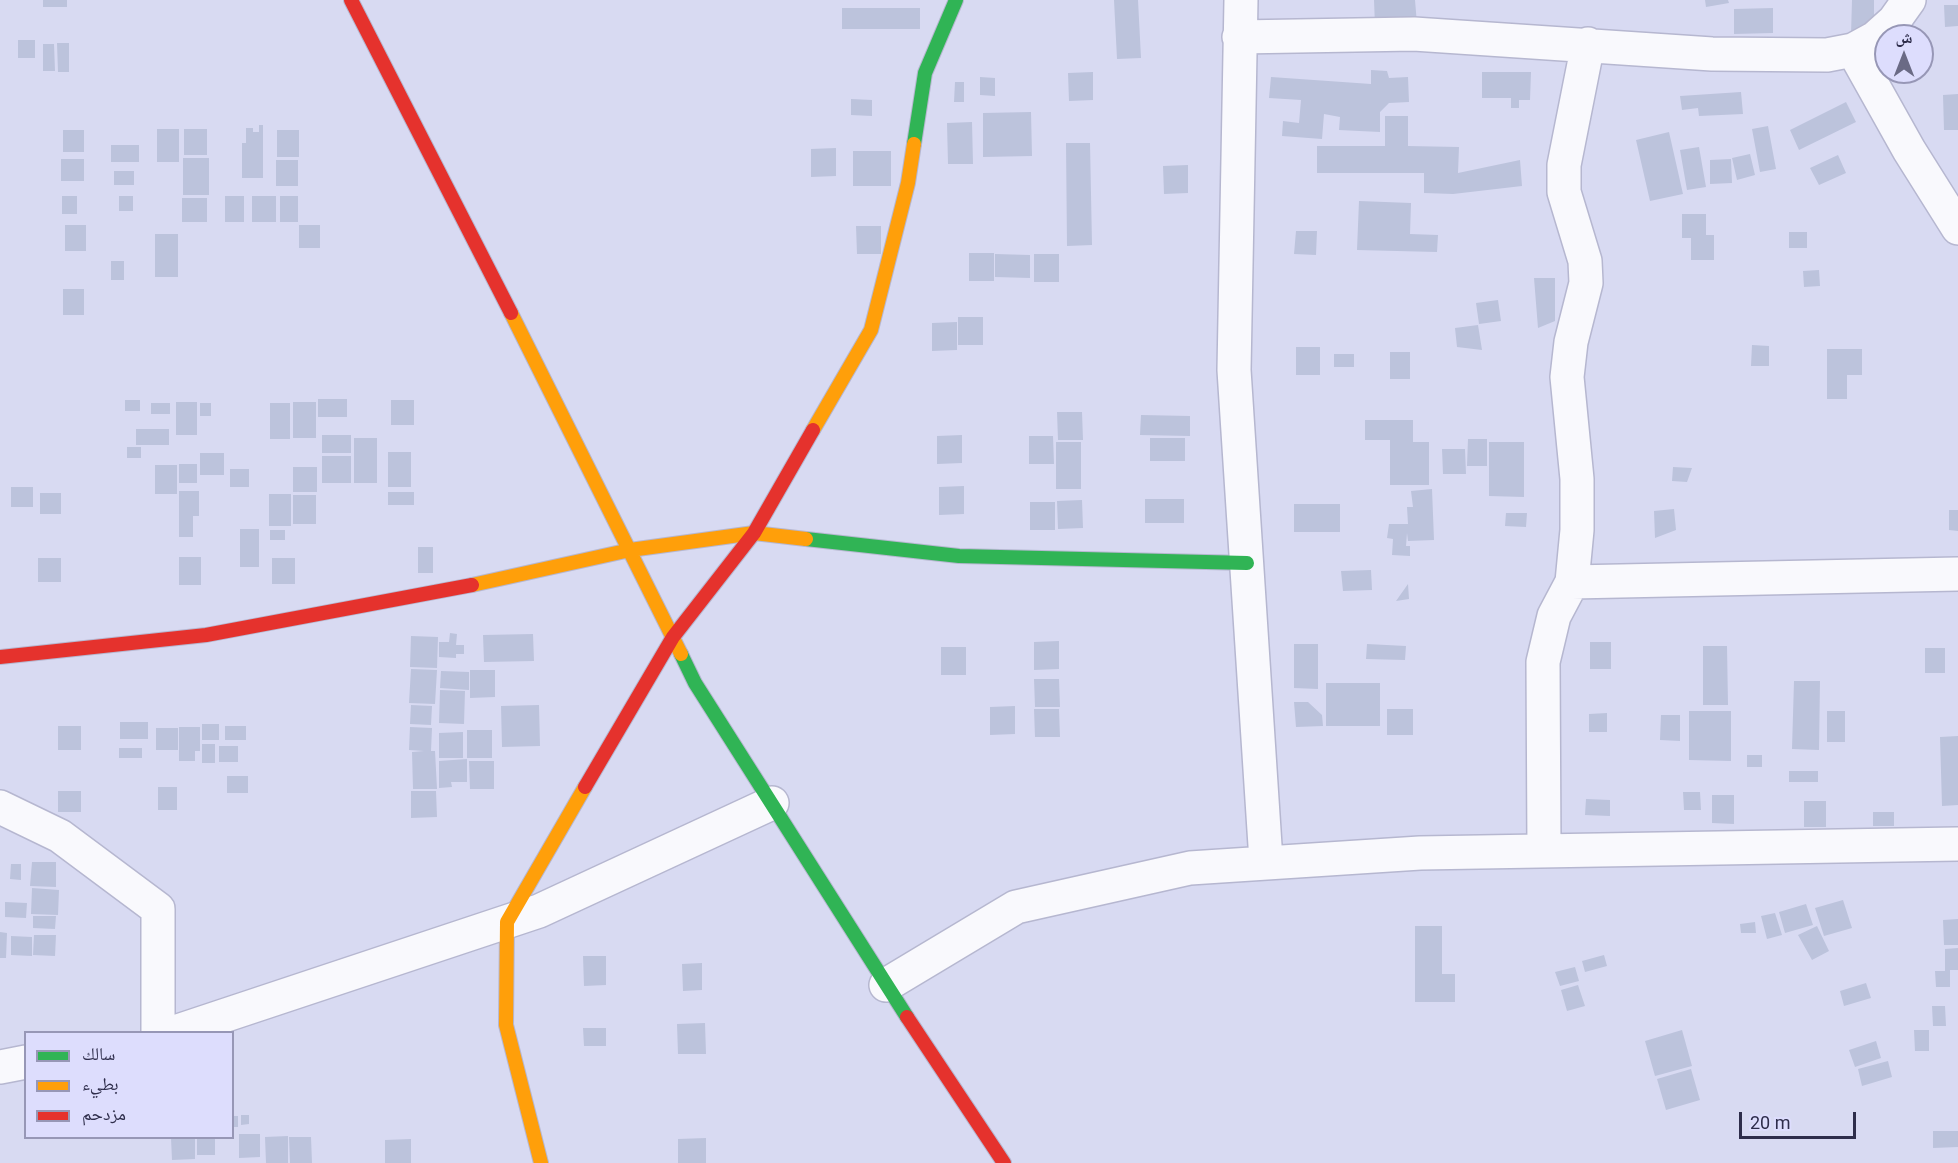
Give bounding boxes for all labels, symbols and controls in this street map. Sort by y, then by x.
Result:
north arrow [1874,24,1934,84]
text: ش [1896,28,1912,47]
legend [24,1031,234,1139]
text: سالك [82,1043,115,1064]
text: بطيء [82,1073,119,1094]
scale bar [1742,1100,1859,1138]
text: مزدحم [82,1103,126,1124]
text: 20 m [1750,1112,1790,1133]

